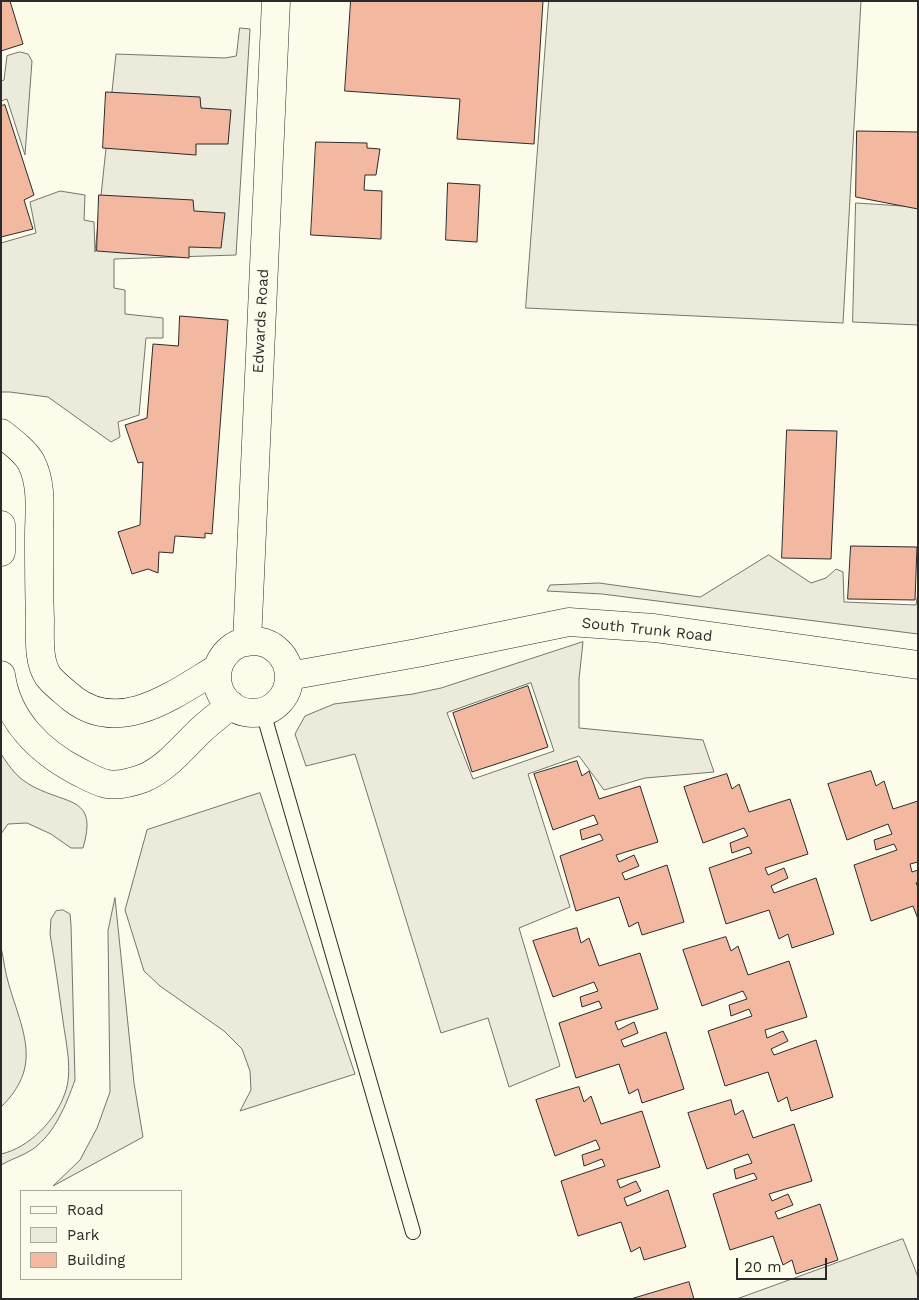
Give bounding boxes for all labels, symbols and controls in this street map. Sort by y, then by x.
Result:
street label: Edwards Road [249,268,273,374]
street label: South Trunk Road [581,614,713,646]
legend [20,1190,182,1280]
text: Road [67,1201,104,1219]
text: Park [67,1226,99,1244]
scale bar [739,1248,830,1280]
text: Building [67,1251,125,1269]
text: 20 m [744,1258,782,1276]

